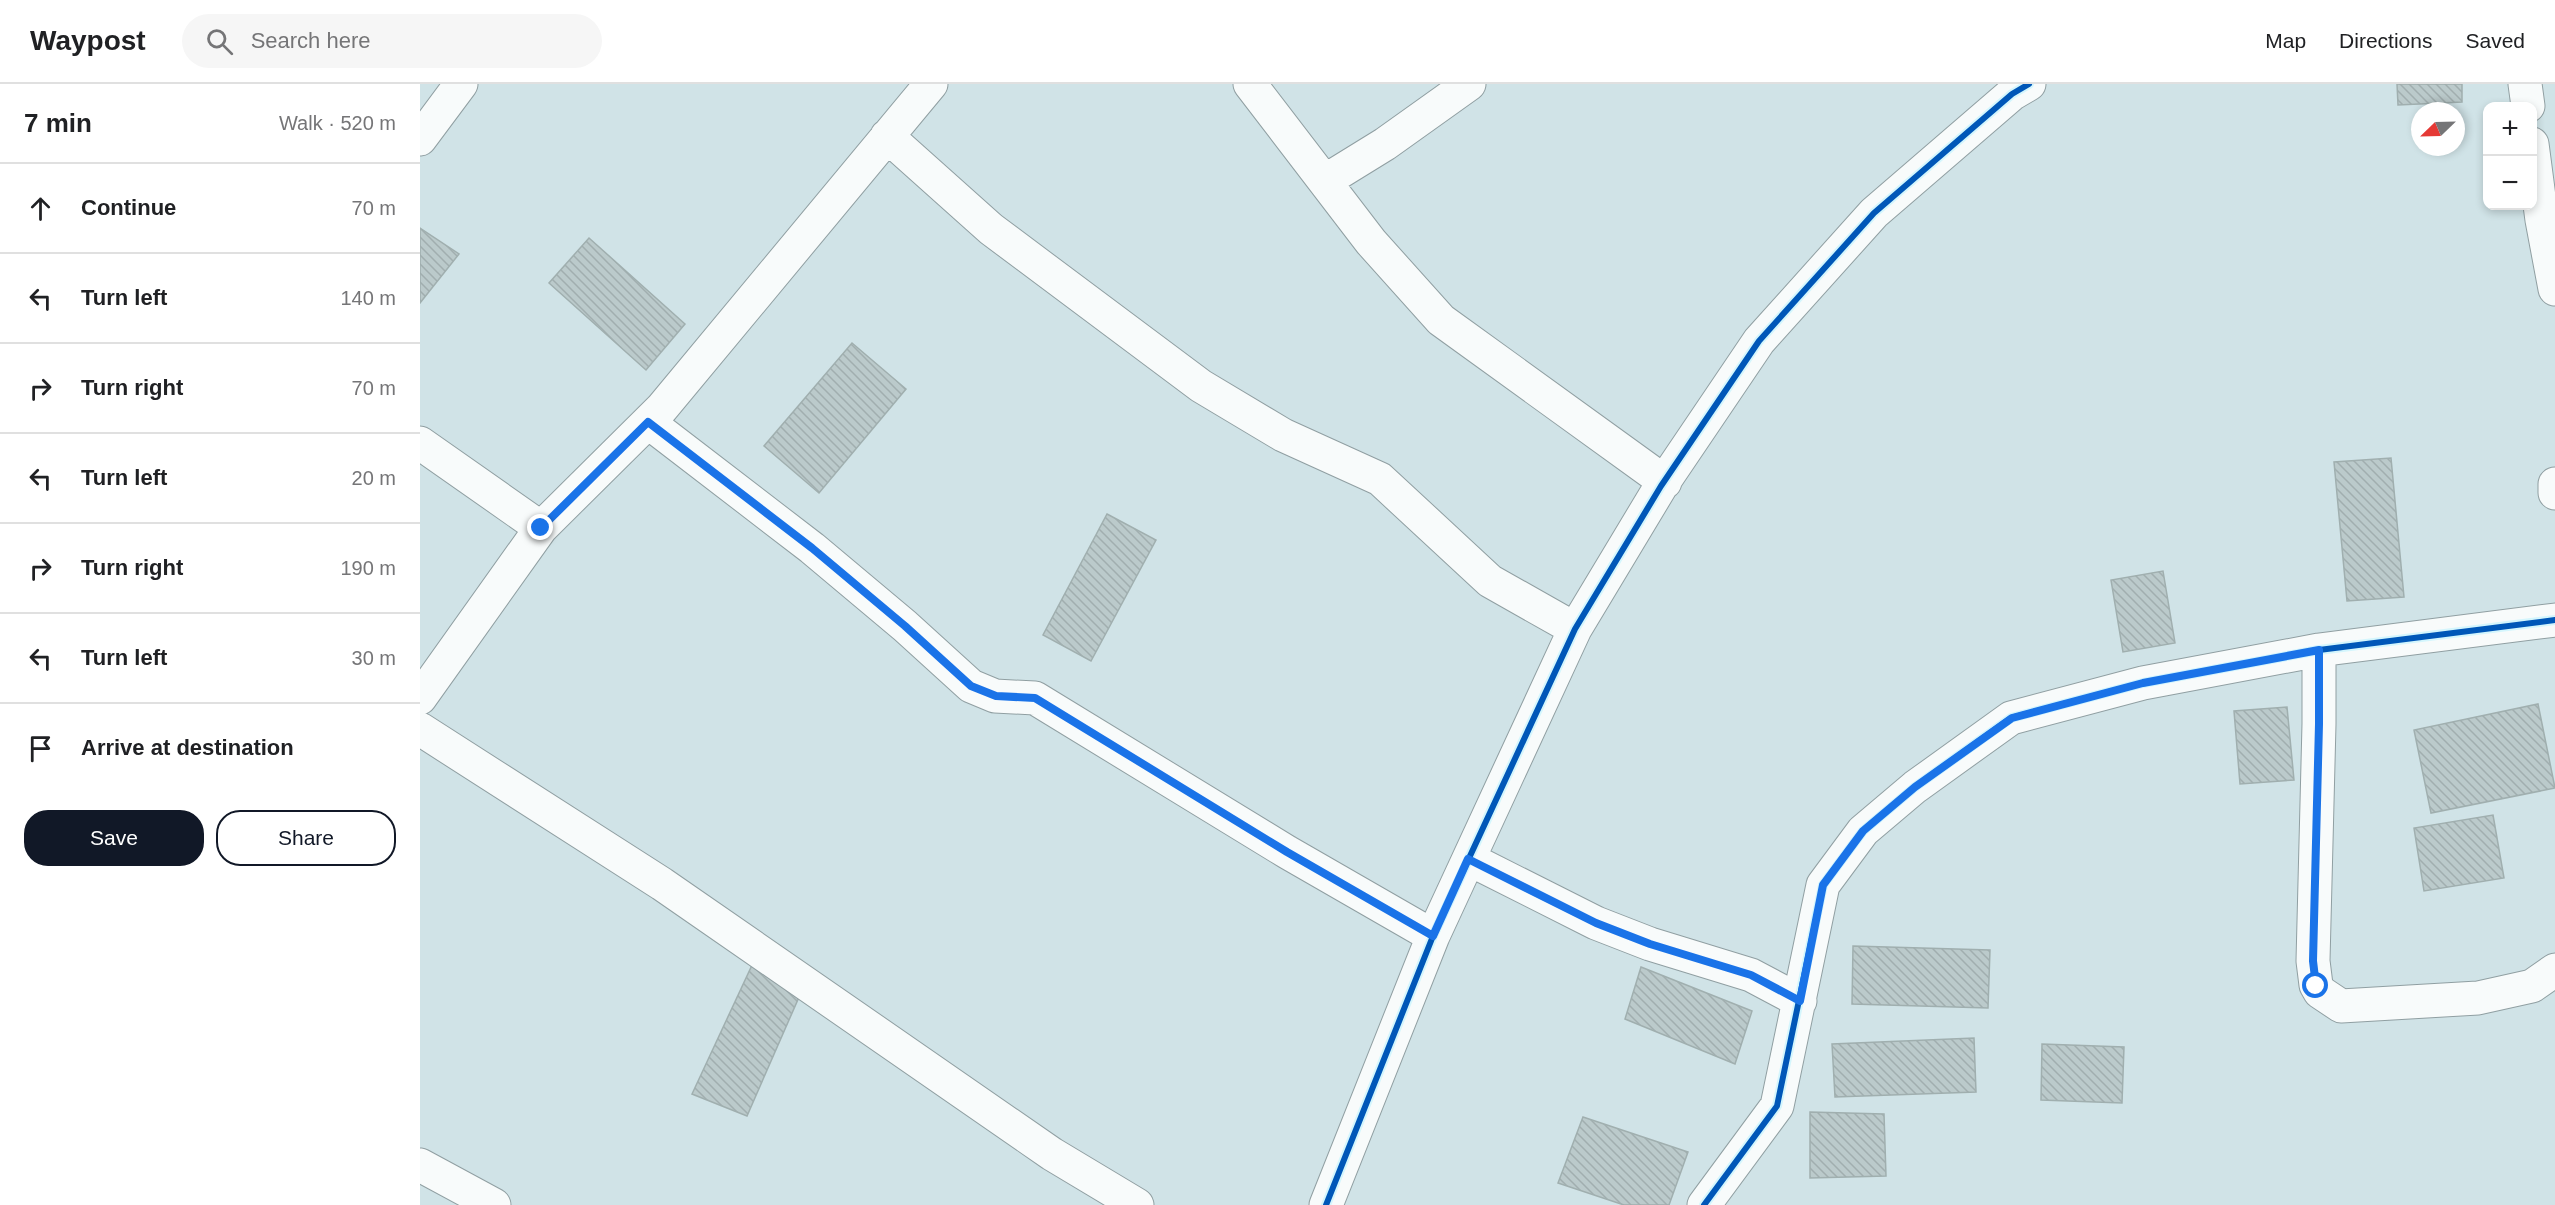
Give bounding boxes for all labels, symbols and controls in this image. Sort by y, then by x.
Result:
search box [182,14,602,68]
text: Waypost [30,25,146,56]
icon: search [203,25,236,58]
text: Search here [251,28,371,53]
text: Map [2265,29,2306,52]
text: Directions [2339,29,2432,52]
text: Saved [2465,29,2525,52]
north arrow [2411,102,2465,156]
map controls [2483,102,2537,210]
button: + [2483,102,2537,156]
text: 7 min [24,108,92,138]
text: Walk · 520 m [279,112,396,134]
button: − [2483,156,2537,210]
icon: ahead [24,192,57,225]
text: Continue [81,195,176,220]
text: 70 m [352,197,396,219]
icon: left [24,282,57,315]
text: Turn left [81,285,167,310]
text: 140 m [340,287,396,309]
icon: right [24,372,57,405]
text: Turn right [81,375,183,400]
text: 70 m [352,377,396,399]
icon: left [24,462,57,495]
text: Turn left [81,465,167,490]
text: 20 m [352,467,396,489]
route end [527,514,553,540]
icon: right [24,552,57,585]
text: Turn right [81,555,183,580]
text: 190 m [340,557,396,579]
icon: left [24,642,57,675]
text: Turn left [81,645,167,670]
text: 30 m [352,647,396,669]
icon: arrive [24,732,57,765]
text: Arrive at destination [81,735,294,760]
button: Save [24,810,204,866]
button: Share [216,810,396,866]
route start [2302,972,2328,998]

